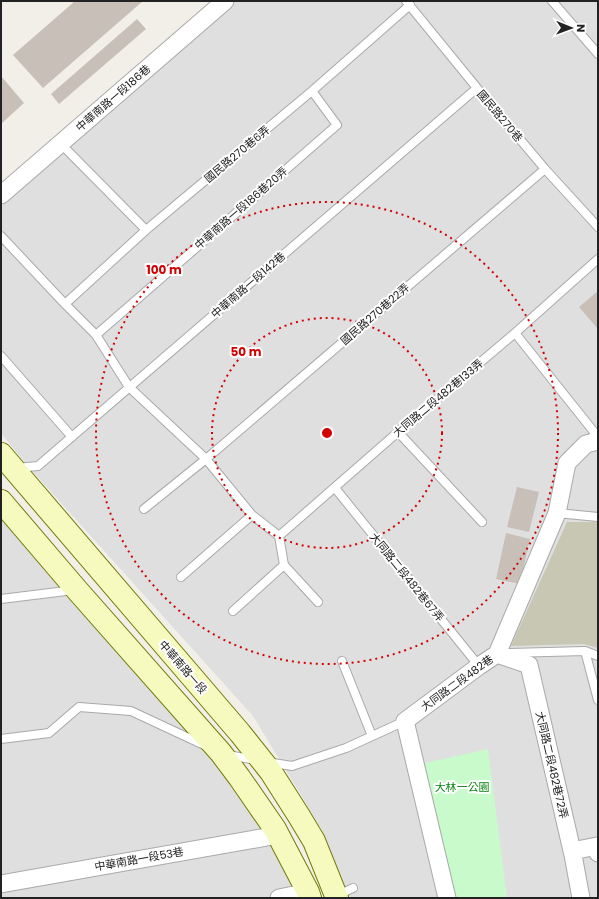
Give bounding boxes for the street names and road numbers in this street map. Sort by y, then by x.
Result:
street label: 中華南路一段186巷 [72,61,154,135]
street label: 國民路270巷 [474,87,526,145]
street label: 國民路270巷6弄 [201,122,273,186]
street label: 中華南路一段186巷20弄 [191,163,291,253]
street label: 中華南路一段142巷 [207,248,289,322]
street label: 國民路270巷22弄 [337,279,413,349]
street label: 大同路二段482巷133弄 [389,355,487,441]
street label: 大同路二段482巷67弄 [366,529,448,625]
street label: 中華南路一段 [155,637,211,697]
street label: 大同路二段482巷 [417,651,497,715]
street label: 大同路二段482巷72弄 [532,710,572,820]
street label: 中華南路一段53巷 [93,843,185,875]

